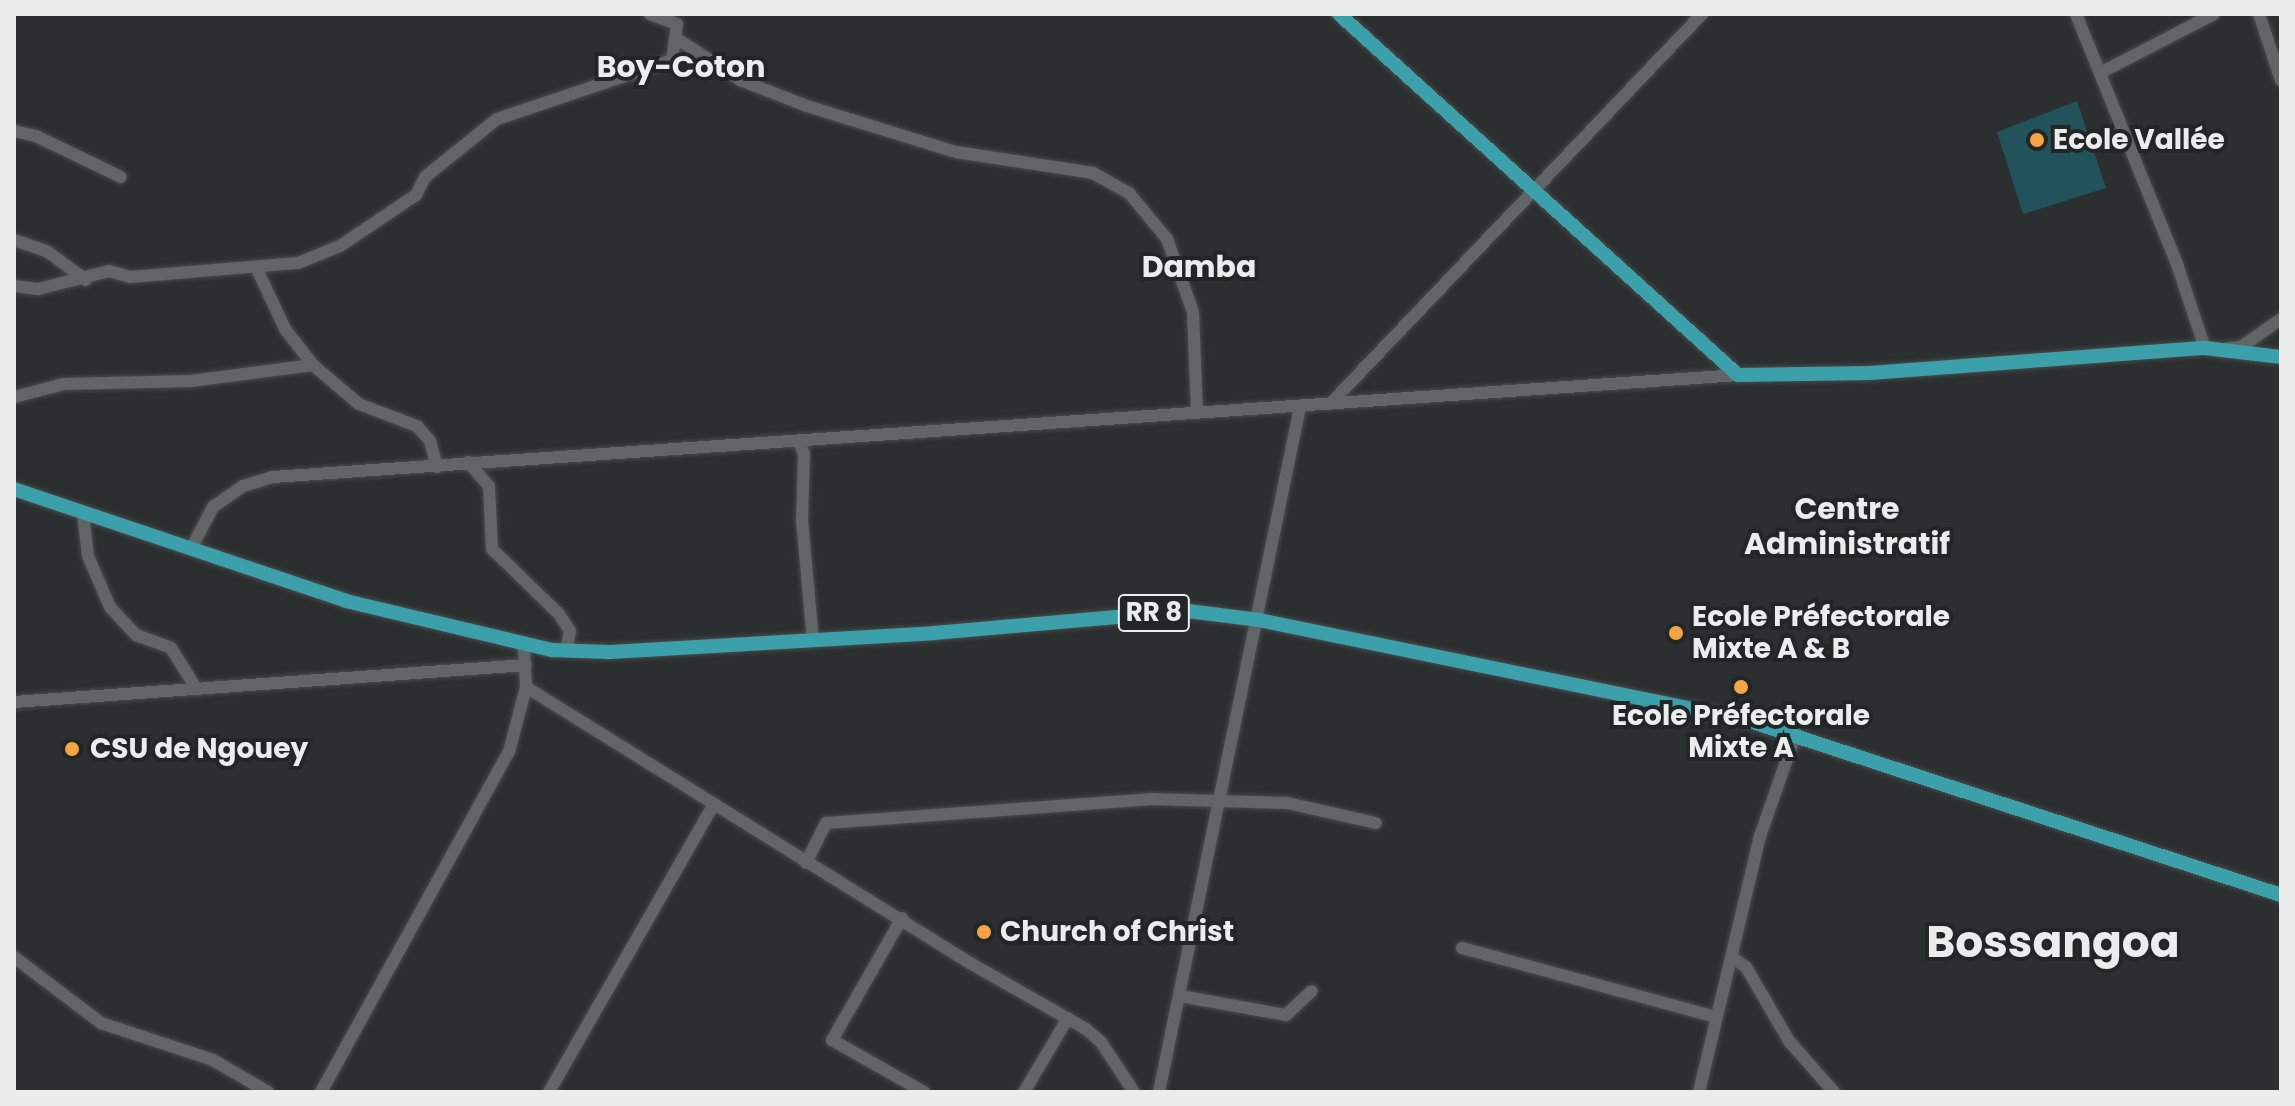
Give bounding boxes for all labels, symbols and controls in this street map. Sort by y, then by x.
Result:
district label: Boy-Coton [597,49,765,85]
place label: Ecole Vallée [2053,123,2225,157]
marker: Ecole Vallée [2028,131,2046,149]
district label: Damba [1142,249,1256,285]
district label: Centre Administratif [1744,491,1950,562]
road number: RR 8 [1116,591,1192,635]
place label: Ecole Préfectorale Mixte A & B [1692,600,1950,666]
marker: Ecole Préfectorale Mixte A & B [1667,624,1685,642]
marker: Ecole Préfectorale Mixte A [1732,678,1750,696]
place label: Ecole Préfectorale Mixte A [1612,699,1870,765]
place label: CSU de Ngouey [90,732,308,766]
marker: CSU de Ngouey [61,738,83,760]
place label: Church of Christ [1000,915,1234,949]
district label: Bossangoa [1926,916,2180,968]
marker: Church of Christ [975,923,993,941]

